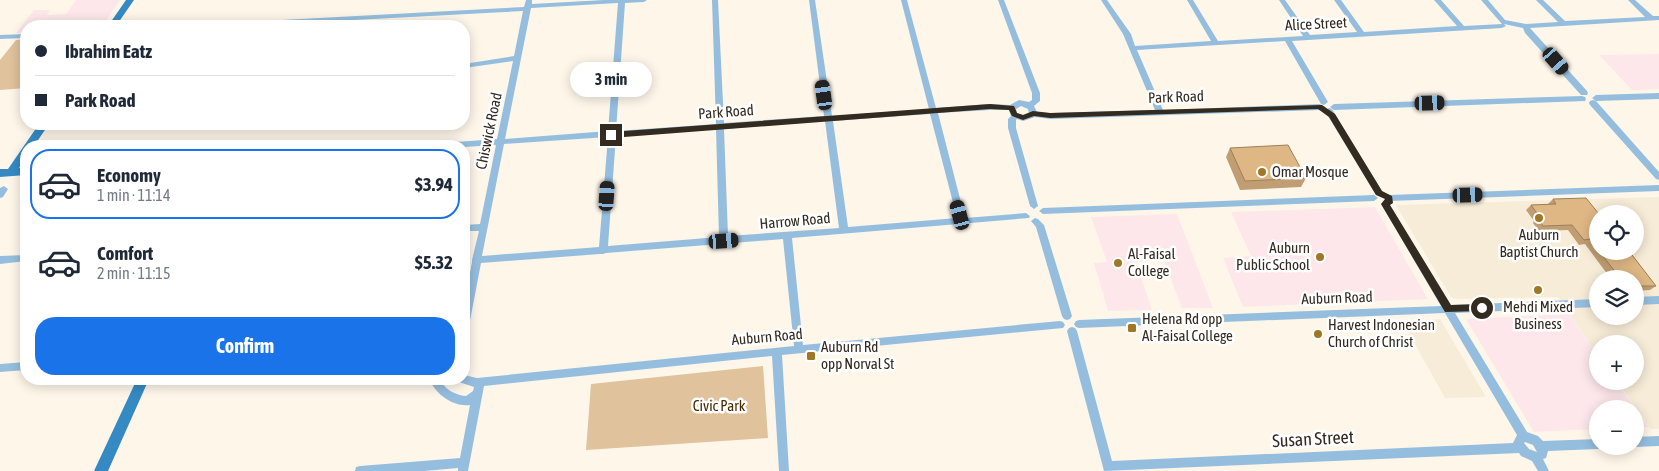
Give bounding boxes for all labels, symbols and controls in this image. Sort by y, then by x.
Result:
street label: Alice Street [1285,13,1347,34]
text: Ibrahim Eatz [65,40,152,62]
car [1540,45,1571,77]
callout: 3 min [570,62,652,98]
text: 3 min [595,70,627,88]
car [814,79,833,111]
street label: Park Road [1148,87,1204,106]
text: Park Road [65,89,136,111]
street label: Chiswick Road [472,91,505,171]
car [1414,95,1445,111]
street label: Park Road [698,101,754,122]
route end [600,124,622,146]
icon: car [37,162,82,207]
place label: Omar Mosque [1272,163,1349,180]
text: Economy [97,164,161,186]
marker: Omar Mosque [1256,166,1268,178]
text: $3.94 [415,173,453,195]
car [598,181,615,211]
text: 1 min · 11:14 [97,186,170,204]
car [1452,187,1483,203]
car [948,199,971,231]
map controls [1589,205,1644,455]
button: locate [1589,205,1644,260]
street label: Harrow Road [759,209,831,232]
marker: Auburn Baptist Church [1533,212,1545,224]
place label: Auburn Baptist Church [1499,226,1579,260]
car [708,232,739,250]
place label: Auburn Public School [1236,239,1310,273]
icon: car [37,240,82,285]
text: Comfort [97,242,153,264]
place label: Al-Faisal College [1128,245,1176,279]
text: $5.32 [415,251,453,273]
marker: Auburn Public School [1314,251,1326,263]
marker: Al-Faisal College [1112,257,1124,269]
text: 2 min · 11:15 [97,264,170,282]
button: layers [1589,270,1644,325]
marker: Mehdi Mixed Business [1532,284,1544,296]
street label: Auburn Road [1301,288,1373,307]
route start [1471,297,1493,319]
place label: Mehdi Mixed Business [1503,298,1573,332]
place label: Helena Rd opp Al-Faisal College [1142,310,1233,344]
place label: Harvest Indonesian Church of Christ [1328,316,1435,350]
button: Confirm [35,317,455,375]
marker: Helena Rd opp Al-Faisal College [1126,322,1138,334]
street label: Auburn Road [731,325,803,348]
marker: Harvest Indonesian Church of Christ [1312,328,1324,340]
button: + [1589,335,1644,390]
place label: Auburn Rd opp Norval St [821,338,894,372]
marker: Auburn Rd opp Norval St [805,350,817,362]
park label: Civic Park [693,397,746,414]
button: − [1589,400,1644,455]
street label: Susan Street [1272,426,1354,451]

